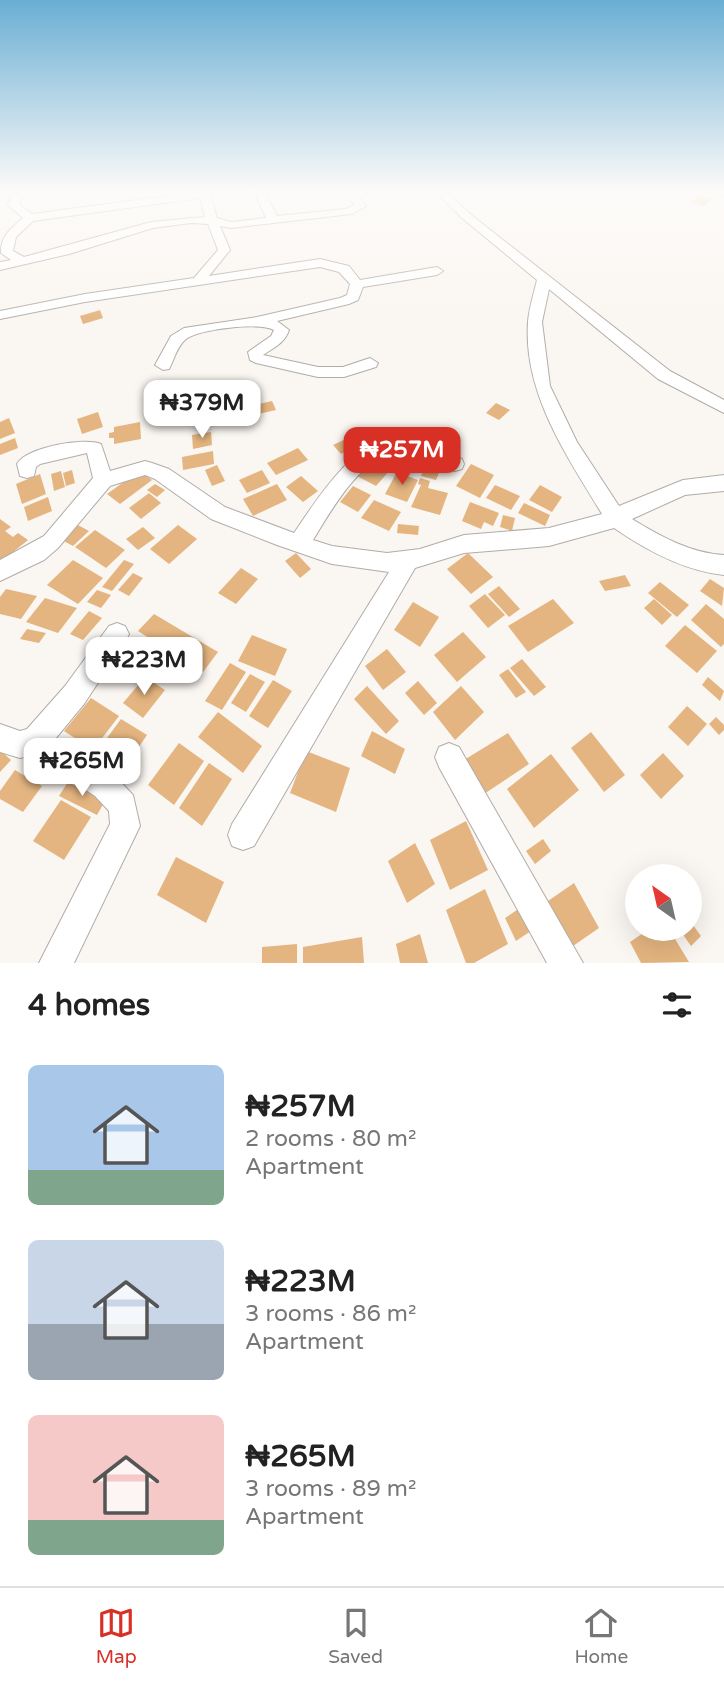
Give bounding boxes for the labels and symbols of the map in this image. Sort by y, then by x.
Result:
pin: ₦379M [153,380,251,440]
pin: ₦257M [353,428,451,487]
pin: ₦223M [95,638,193,697]
pin: ₦265M [33,738,131,798]
north arrow [625,864,702,942]

